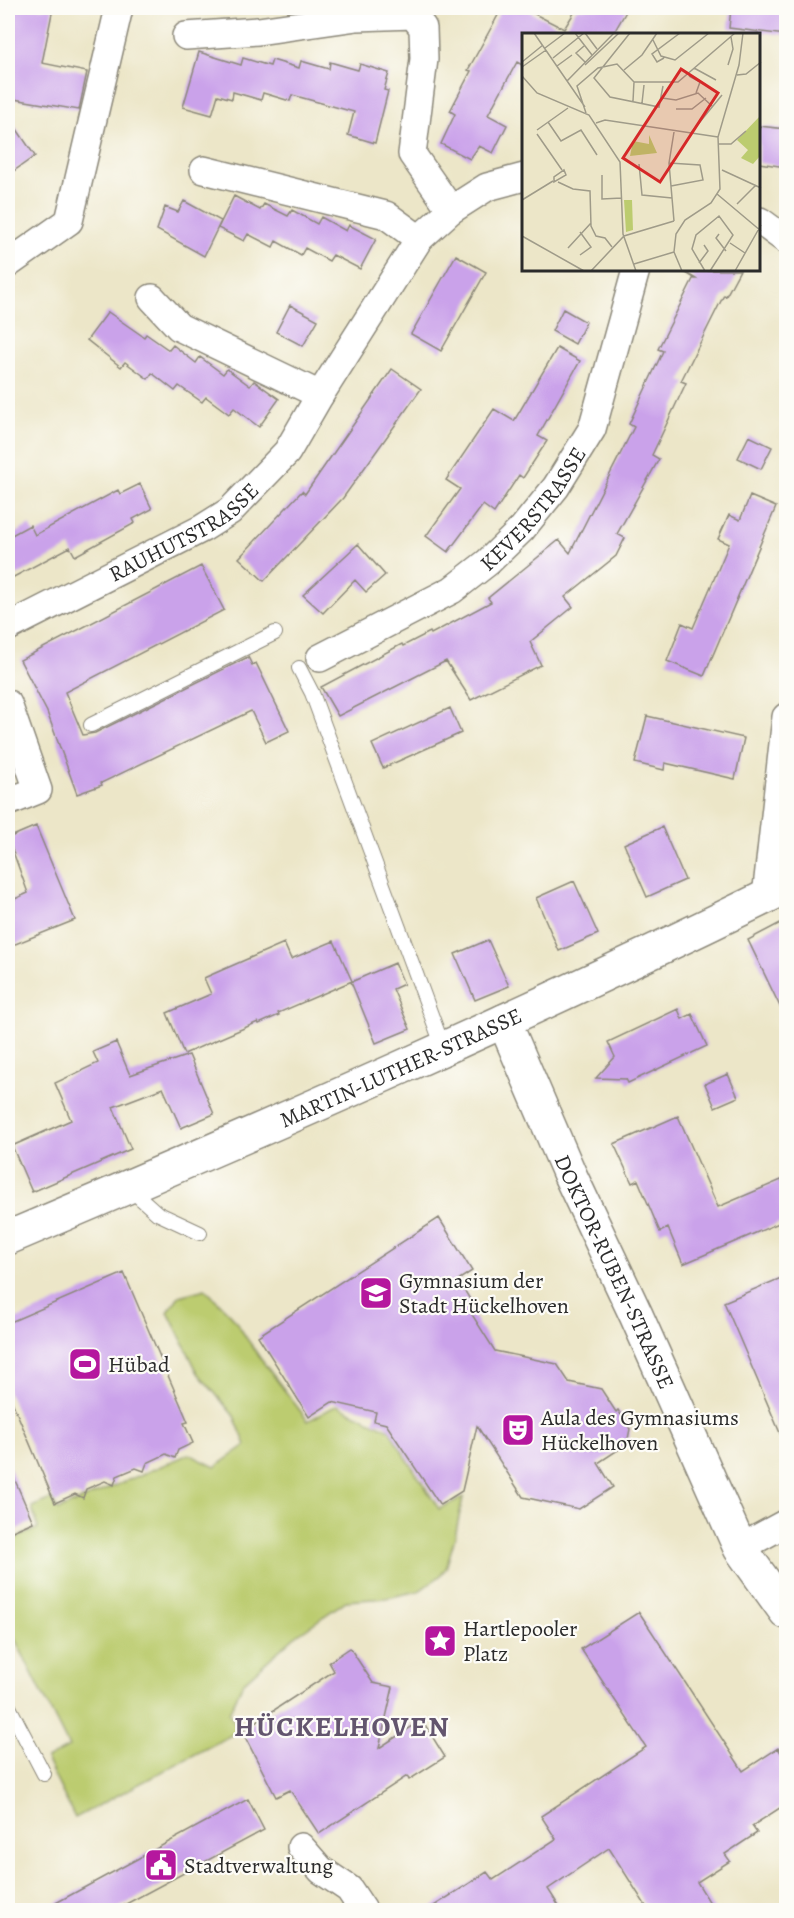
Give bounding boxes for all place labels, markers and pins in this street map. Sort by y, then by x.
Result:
place label: Gymnasium der Stadt Hückelhoven [399,1266,569,1321]
school or university icon: Gymnasium der Stadt Hückelhoven [358,1275,394,1311]
sports icon: Hübad [67,1346,103,1382]
place label: Hübad [108,1350,170,1380]
place label: Aula des Gymnasiums Hückelhoven [540,1403,739,1458]
theatre icon: Aula des Gymnasiums Hückelhoven [500,1412,536,1448]
place label: Hartlepooler Platz [463,1614,578,1669]
place icon: Hartlepooler Platz [422,1623,458,1659]
public building icon: Stadtverwaltung [143,1847,179,1883]
place label: Stadtverwaltung [184,1851,333,1881]

